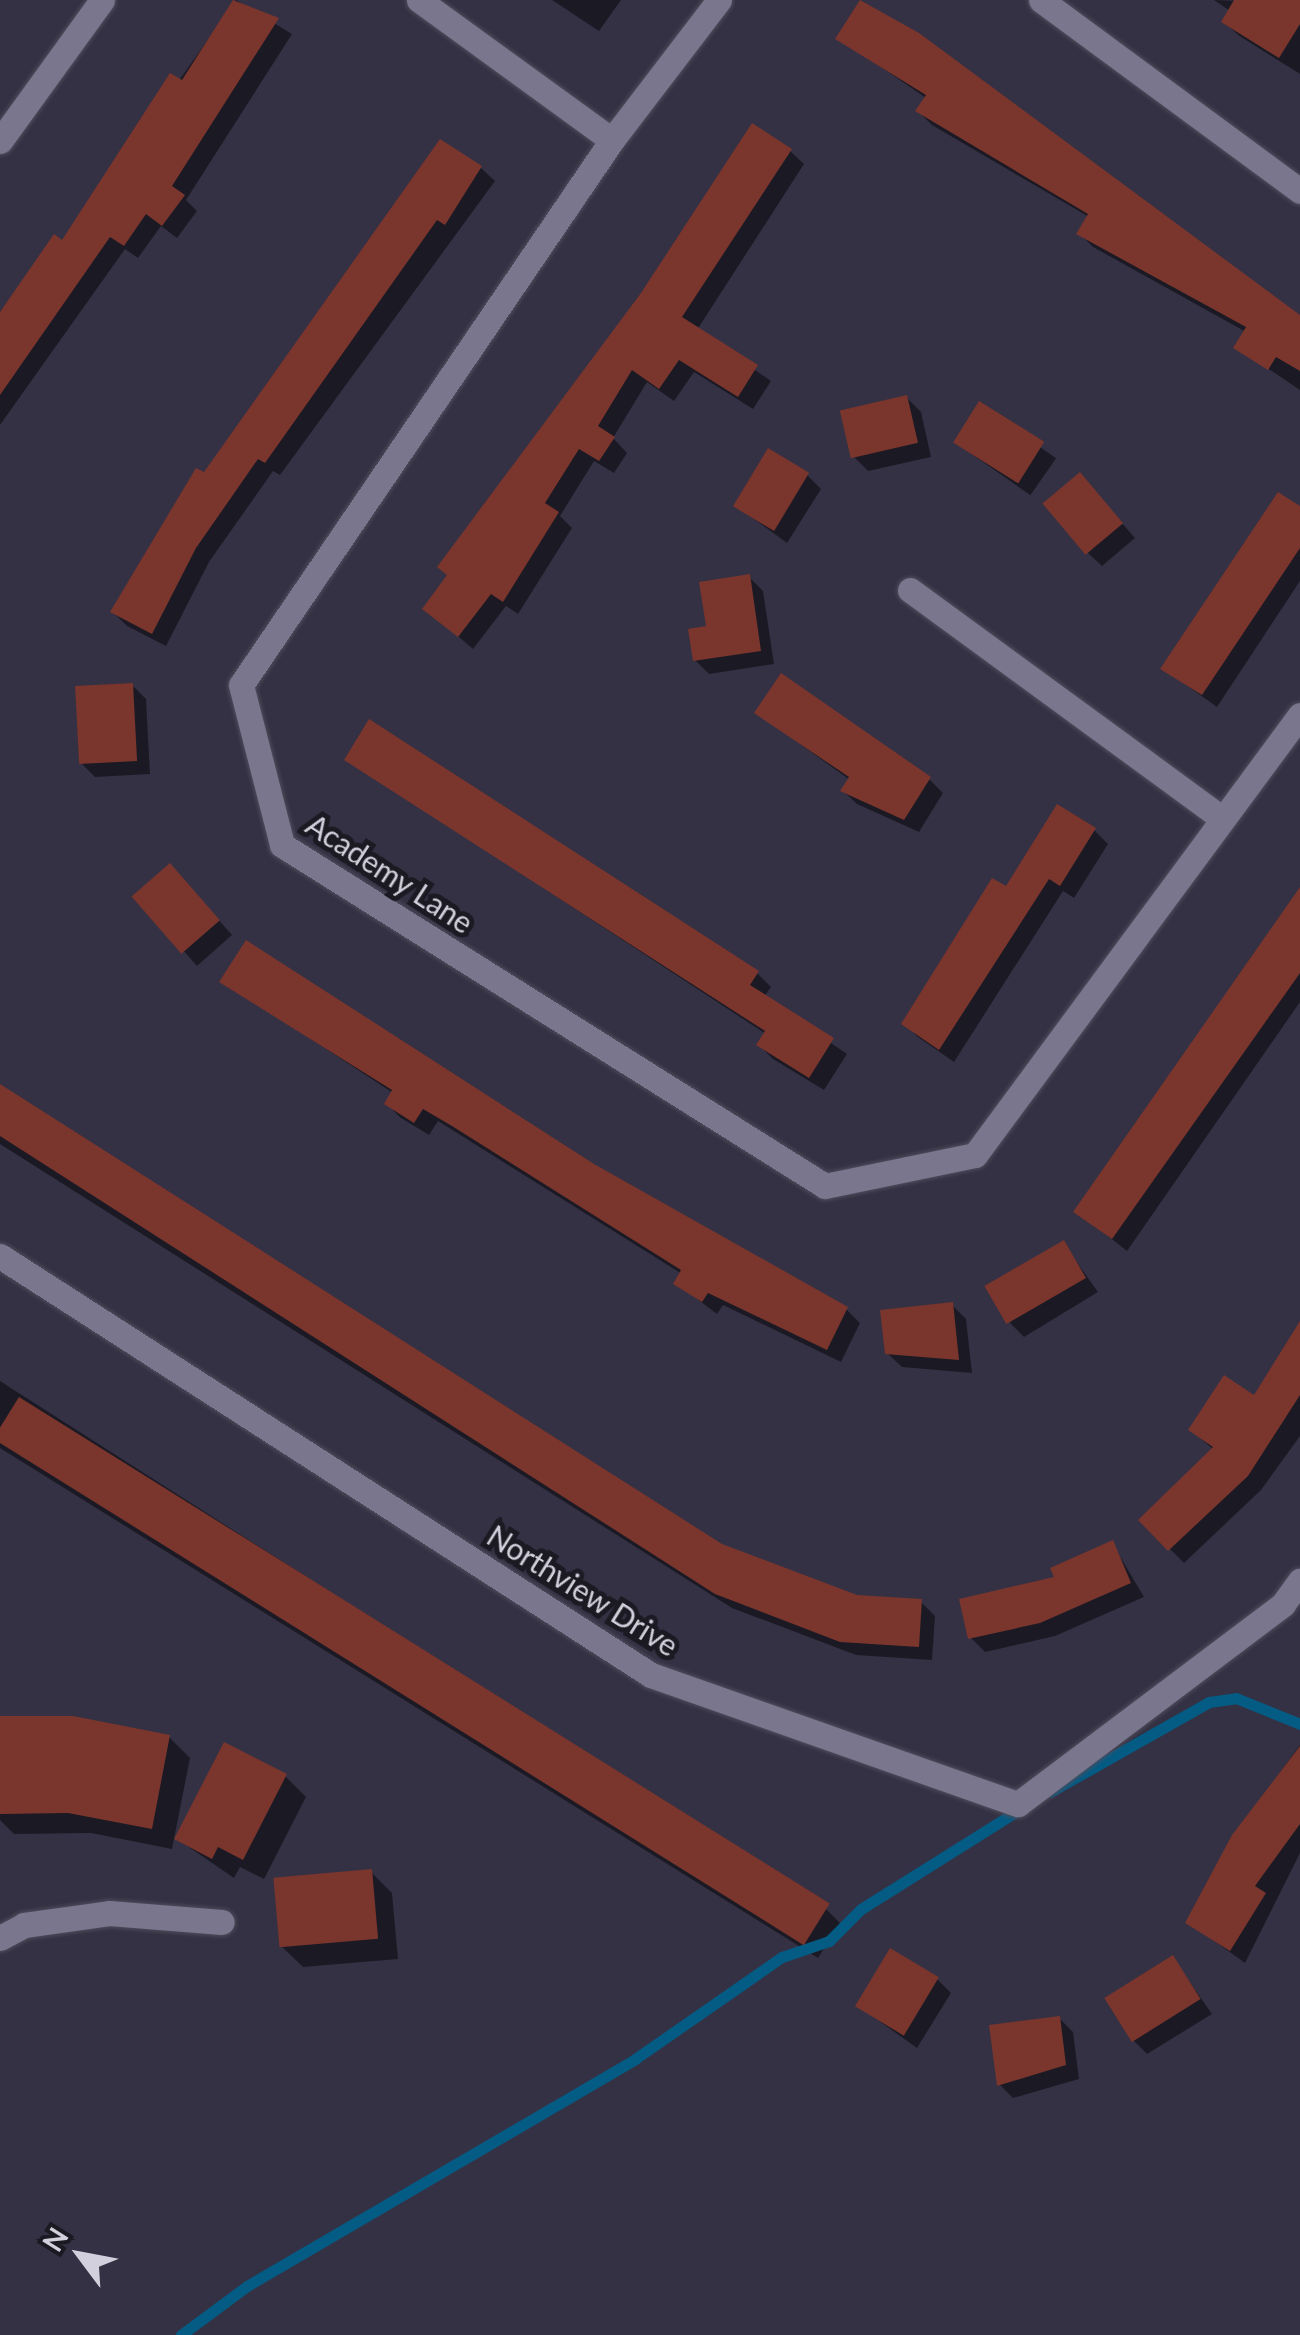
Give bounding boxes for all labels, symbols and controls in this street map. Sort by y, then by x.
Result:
street label: Academy Lane [300,806,480,940]
street label: Northview Drive [481,1517,685,1663]
north arrow [30,2205,130,2305]
text: N [34,2221,75,2257]

